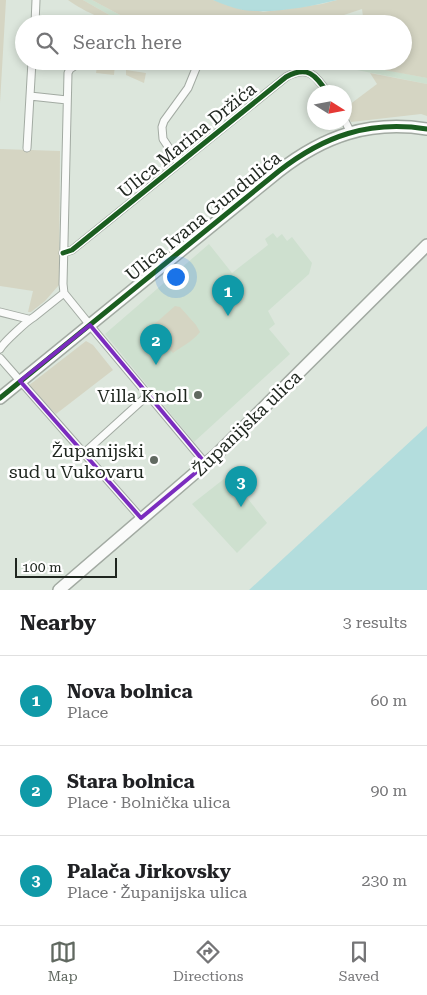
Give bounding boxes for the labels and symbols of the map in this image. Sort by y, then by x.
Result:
street label: Ulica Marina Držića [114,78,260,202]
north arrow [307,85,352,130]
street label: Ulica Ivana Gundulića [121,147,285,285]
your location [163,264,189,290]
pin: 1 [212,275,244,316]
pin: 2 [140,324,172,365]
street label: Županijska ulica [188,366,306,480]
place label: Villa Knoll [97,385,188,406]
marker: Villa Knoll [192,389,204,401]
place label: Županijski sud u Vukovaru [9,440,144,482]
marker: Županijski sud u Vukovaru [148,454,160,466]
pin: 3 [225,466,257,507]
scale bar [15,555,118,578]

